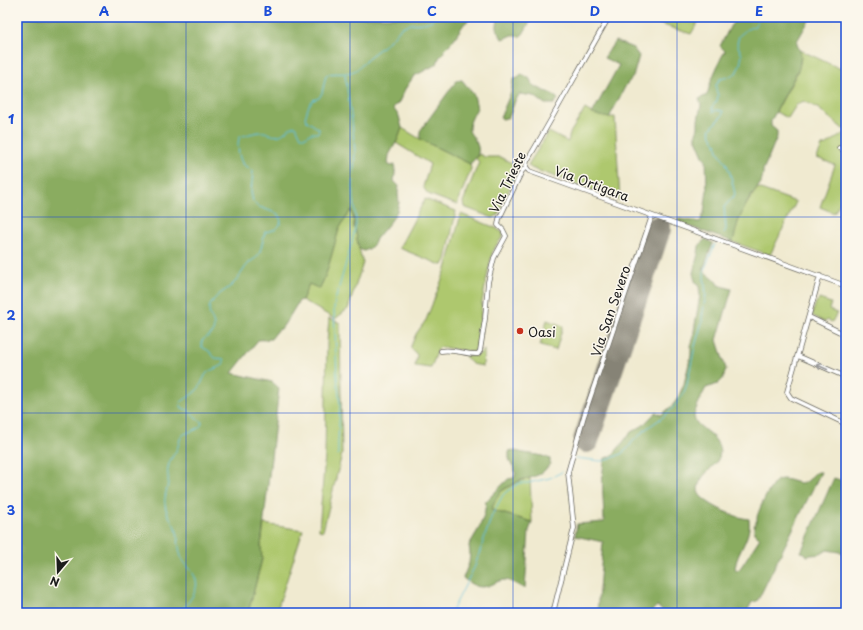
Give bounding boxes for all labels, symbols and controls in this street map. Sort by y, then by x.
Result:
text: A [99,1,109,20]
text: B [264,1,273,20]
text: C [427,1,437,20]
text: D [590,1,600,20]
text: E [755,1,763,20]
text: 1 [8,109,14,128]
street label: Via Trieste [484,148,530,216]
street label: Via Ortigara [552,161,632,205]
street label: Via San Severo [585,263,635,359]
text: 2 [6,305,16,324]
place label: Oasi [528,322,556,341]
marker: Oasi [515,326,525,336]
one-way arrow [816,363,828,370]
text: 3 [7,500,16,519]
north arrow [38,552,78,592]
text: N [47,572,61,591]

